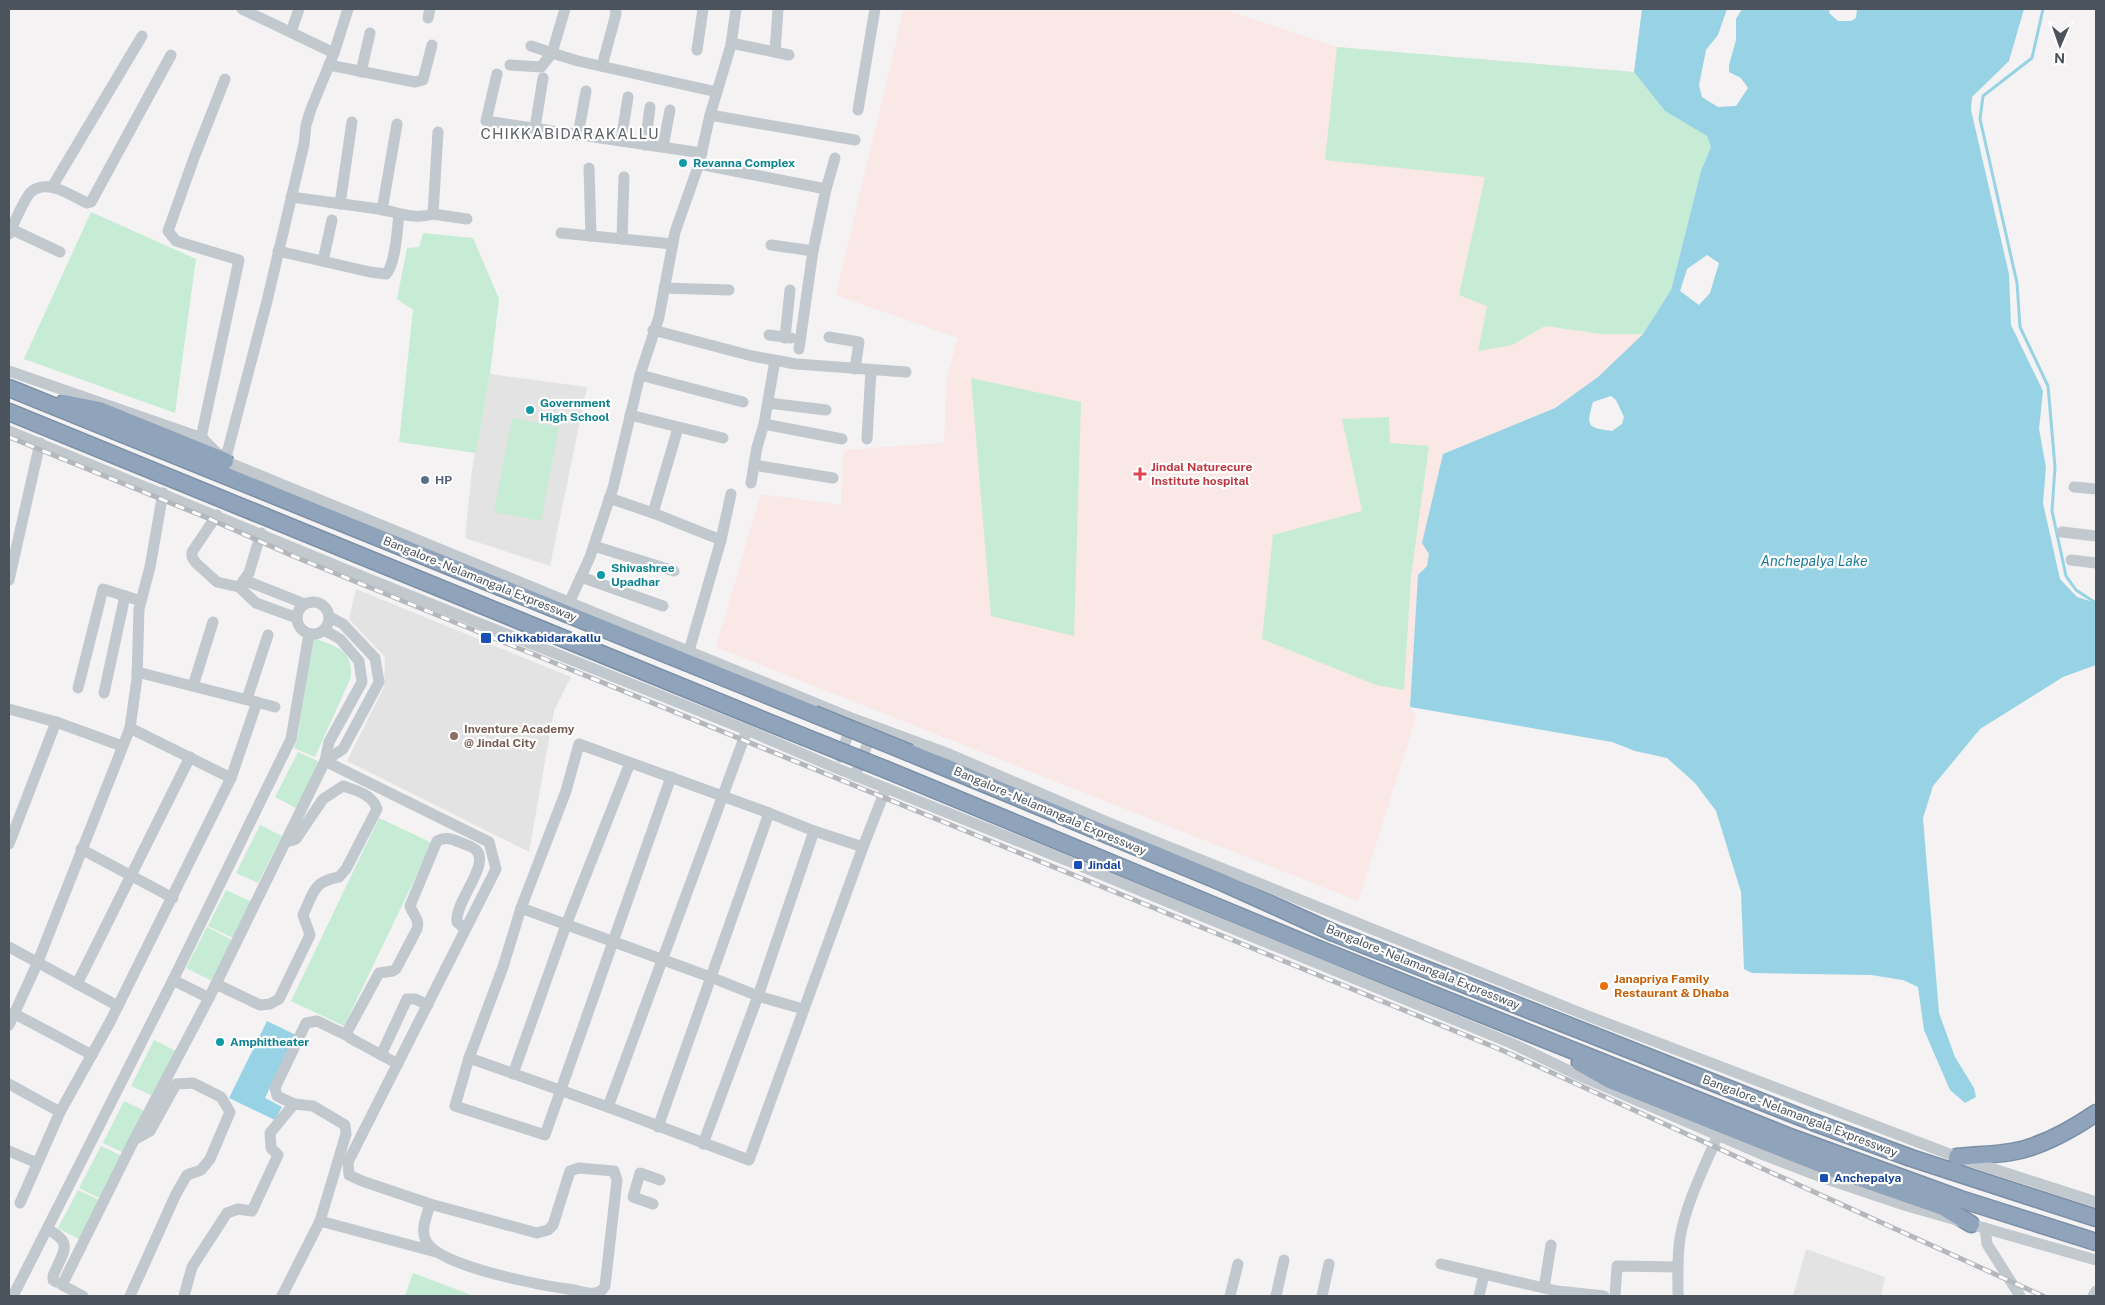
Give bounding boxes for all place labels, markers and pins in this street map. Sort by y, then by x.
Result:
place label: Revanna Complex [693,156,795,170]
marker: Revanna Complex [677,157,689,169]
place label: Government High School [540,396,610,424]
marker: Government High School [524,404,536,416]
place label: Jindal Naturecure Institute hospital [1151,460,1252,488]
marker: Jindal Naturecure Institute hospital [1133,467,1147,481]
place label: HP [435,473,452,487]
marker: HP [419,474,431,486]
place label: Shivashree Upadhar [611,561,675,589]
marker: Shivashree Upadhar [595,569,607,581]
marker: Chikkabidarakallu [479,631,493,645]
place label: Chikkabidarakallu [497,631,601,645]
place label: Inventure Academy @ Jindal City [464,722,575,750]
marker: Inventure Academy @ Jindal City [448,730,460,742]
place label: Jindal [1088,858,1121,872]
marker: Jindal [1072,859,1084,871]
place label: Janapriya Family Restaurant & Dhaba [1614,972,1729,1000]
marker: Janapriya Family Restaurant & Dhaba [1598,980,1610,992]
place label: Amphitheater [230,1035,309,1049]
marker: Amphitheater [214,1036,226,1048]
place label: Anchepalya [1834,1171,1902,1185]
marker: Anchepalya [1818,1172,1830,1184]

